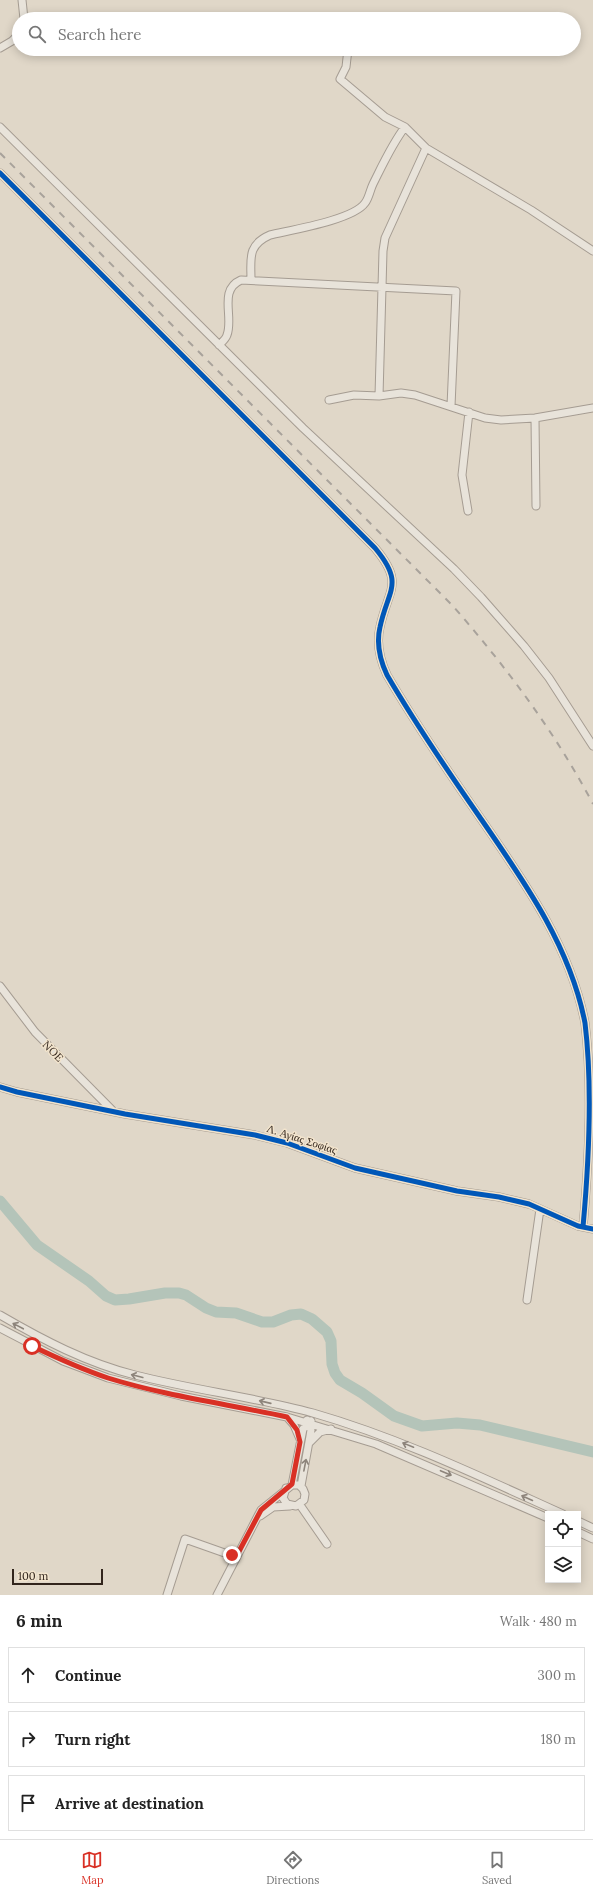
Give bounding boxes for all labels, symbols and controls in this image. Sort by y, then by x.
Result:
search box [12,12,581,56]
icon: search [26,23,48,45]
text: Search here [58,25,141,44]
street label: NOE [40,1038,66,1065]
street label: Λ. Αγίας Σοφίας [265,1121,339,1157]
one-way arrow [12,1321,24,1329]
route start [23,1337,41,1355]
one-way arrow [131,1371,144,1379]
one-way arrow [258,1397,271,1405]
one-way arrow [403,1441,415,1449]
one-way arrow [301,1459,309,1472]
one-way arrow [439,1470,451,1477]
one-way arrow [521,1494,533,1501]
map controls [545,1511,581,1583]
button: locate [545,1511,581,1547]
route end [223,1546,241,1564]
button: layers [545,1547,581,1583]
scale bar [12,1567,103,1586]
text: 100 m [18,1569,48,1583]
text: 6 min [16,1610,62,1632]
text: Walk · 480 m [500,1613,577,1630]
icon: ahead [17,1664,39,1686]
text: Continue [55,1666,121,1685]
text: 300 m [538,1667,576,1684]
icon: right [17,1728,39,1750]
text: Turn right [55,1730,131,1749]
text: 180 m [541,1731,576,1748]
icon: arrive [17,1792,39,1814]
text: Arrive at destination [55,1794,204,1813]
tab: Map [81,1849,104,1887]
tab: Directions [266,1849,319,1887]
tab: Saved [482,1849,512,1887]

